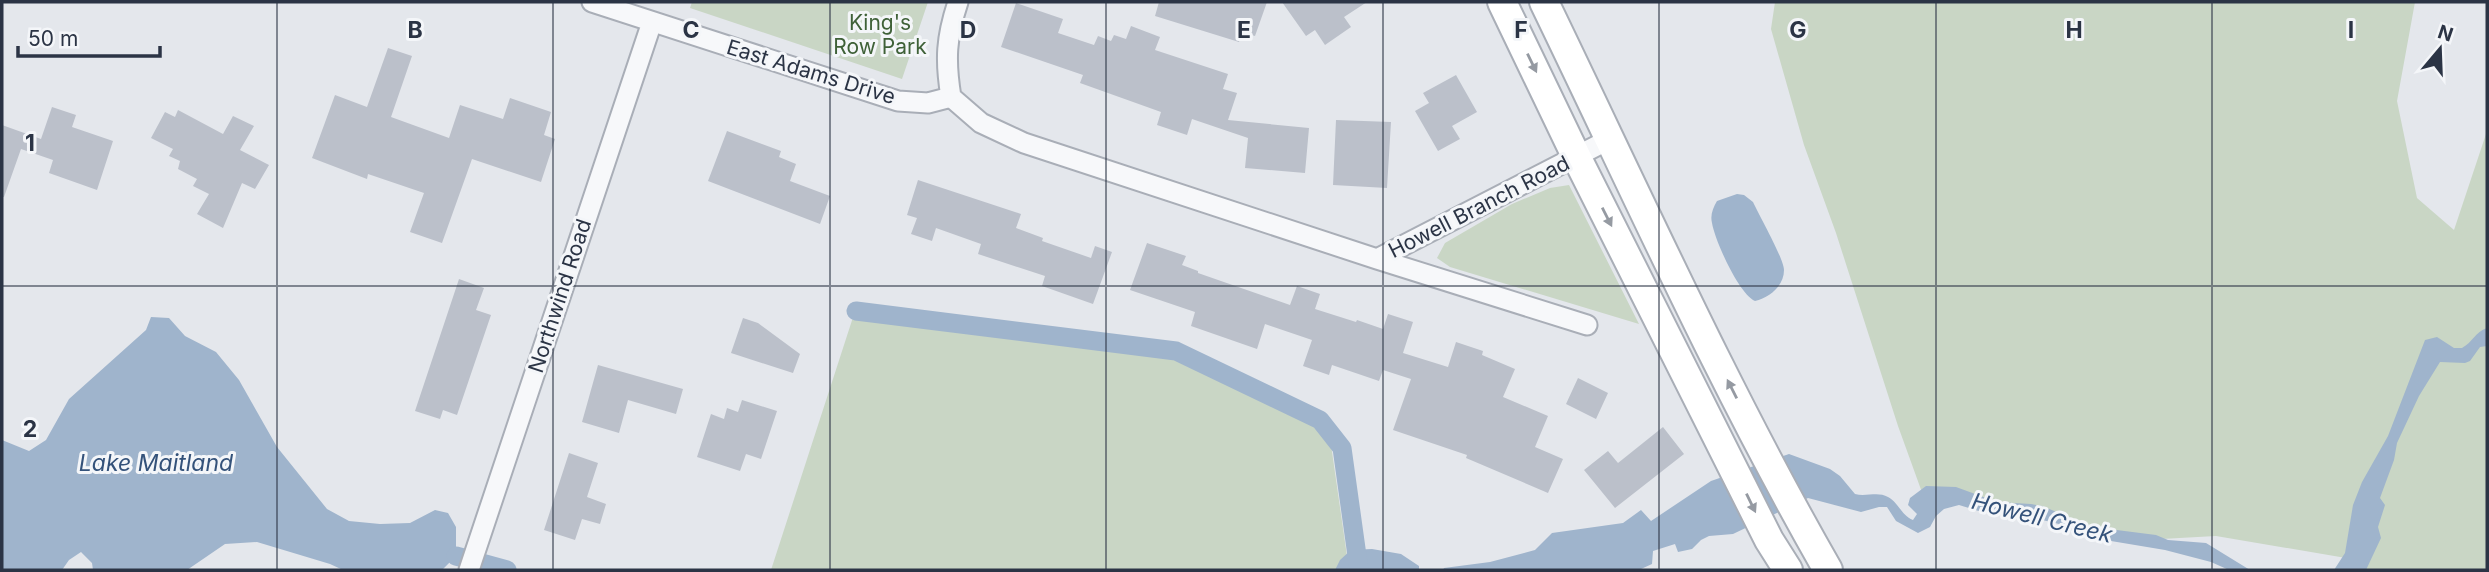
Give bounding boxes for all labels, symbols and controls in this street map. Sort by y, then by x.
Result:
park label: King's Row Park [833,10,927,59]
scale bar [18,14,159,58]
north arrow [2405,14,2475,84]
text: B [407,16,423,44]
text: C [682,16,700,44]
text: D [960,16,976,44]
text: E [1237,16,1251,44]
text: F [1514,16,1528,44]
text: G [1789,16,1807,44]
text: H [2065,16,2083,44]
text: I [2348,16,2354,44]
text: N [2435,20,2456,47]
text: 50 m [28,26,78,51]
street label: East Adams Drive [724,34,898,109]
one-way arrow [1526,53,1537,73]
text: 1 [25,129,35,157]
street label: Howell Branch Road [1384,150,1573,263]
one-way arrow [1601,207,1612,227]
street label: Northwind Road [523,216,596,376]
one-way arrow [1727,379,1738,399]
text: 2 [23,415,37,443]
water label: Lake Maitland [79,449,234,477]
water label: Howell Creek [1969,487,2116,549]
one-way arrow [1745,493,1756,513]

